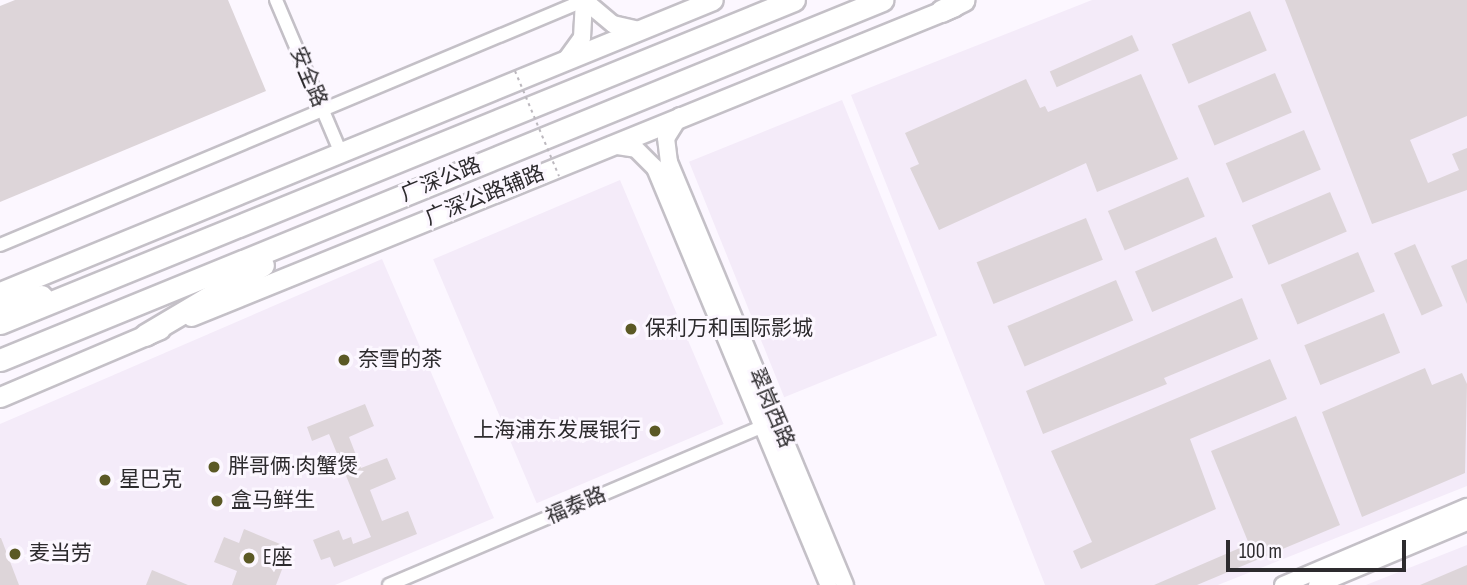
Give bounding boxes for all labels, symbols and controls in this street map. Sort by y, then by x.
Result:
street label: 安全路 [284,43,332,111]
street label: 广深公路 [397,153,485,207]
street label: 广深公路辅路 [422,161,548,231]
place label: 保利万和国际影城 [645,316,813,342]
marker: 保利万和国际影城 [623,321,639,337]
place label: 奈雪的茶 [358,347,442,373]
marker: 奈雪的茶 [336,352,352,368]
street label: 翠岗西路 [743,364,799,452]
place label: 上海浦东发展银行 [473,418,641,444]
marker: 上海浦东发展银行 [647,423,663,439]
place label: 胖哥俩·肉蟹煲 [228,454,358,480]
marker: 胖哥俩·肉蟹煲 [206,459,222,475]
place label: 星巴克 [119,467,182,493]
marker: 星巴克 [97,472,113,488]
street label: 福泰路 [542,482,610,530]
place label: 盒马鲜生 [231,488,315,514]
marker: 盒马鲜生 [209,493,225,509]
scale bar [1229,526,1409,570]
text: 100 m [1239,539,1282,564]
place label: 麦当劳 [29,541,92,567]
place label: E座 [263,545,293,571]
marker: 麦当劳 [7,546,23,562]
marker: E座 [241,550,257,566]

